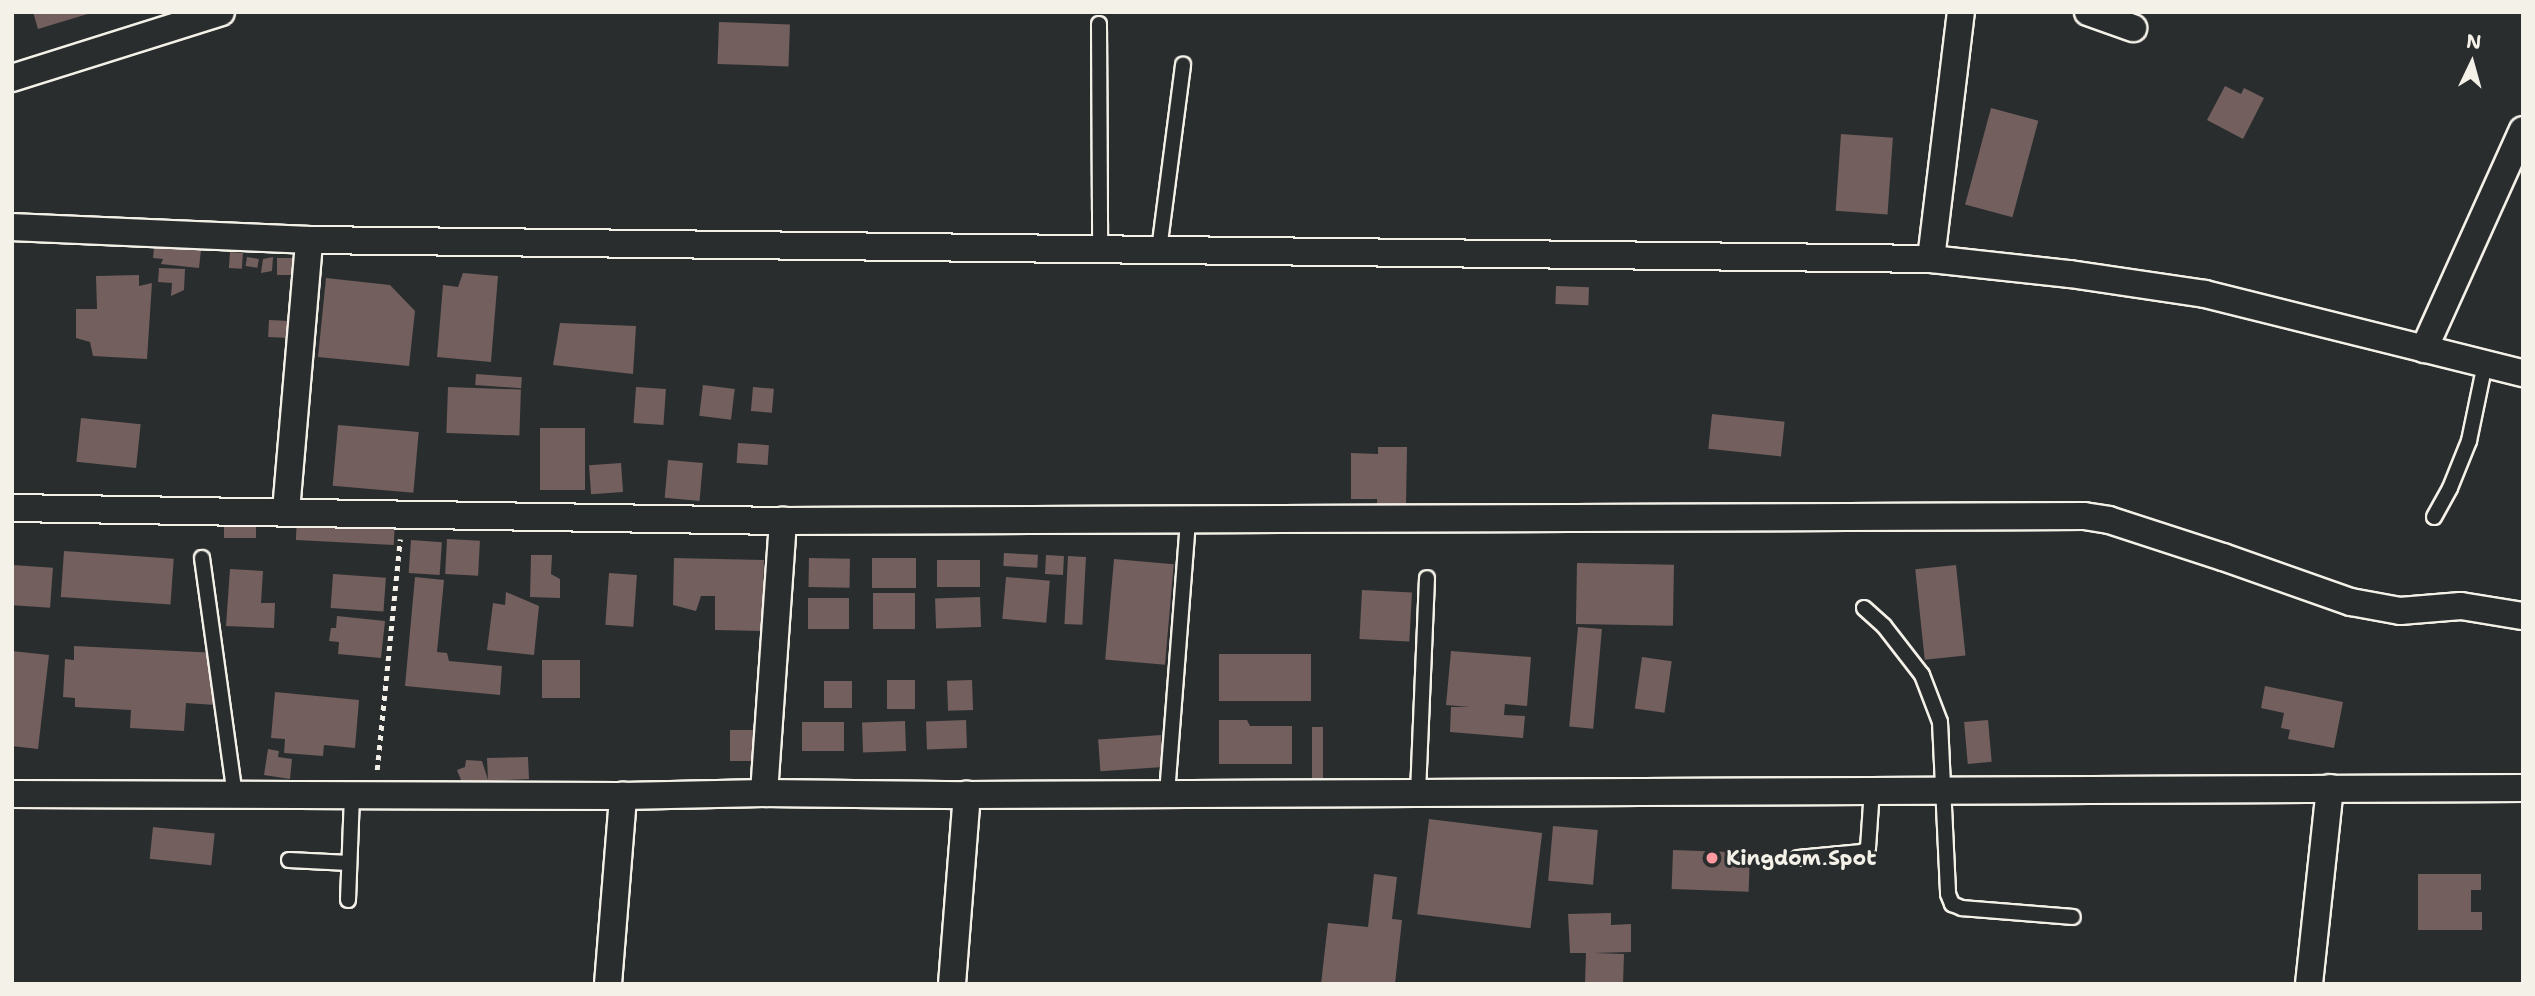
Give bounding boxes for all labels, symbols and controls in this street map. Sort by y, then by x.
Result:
north arrow [2437,28,2507,98]
text: N [2465,28,2482,55]
place label: Kingdom Spot [1726,845,1876,871]
marker: Kingdom Spot [1704,850,1720,866]

